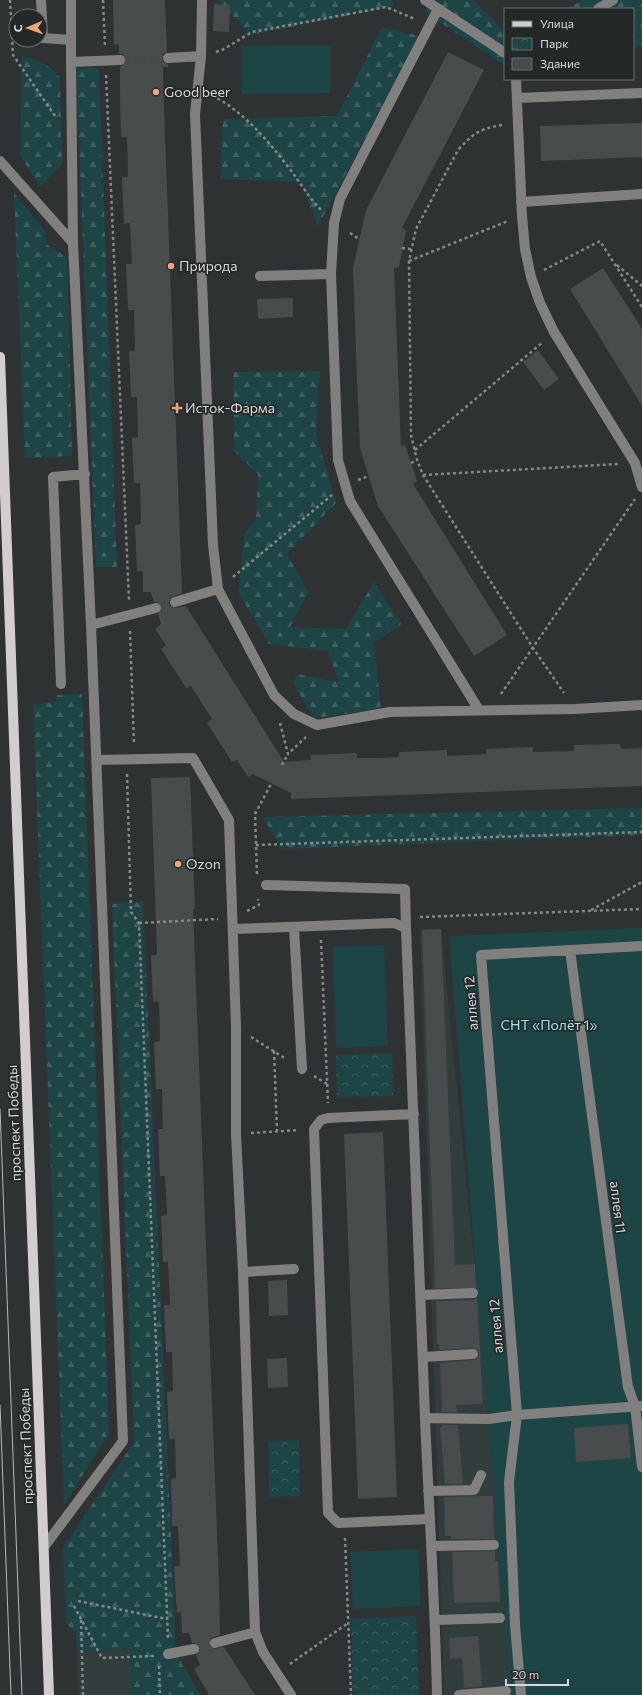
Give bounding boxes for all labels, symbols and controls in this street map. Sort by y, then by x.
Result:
north arrow [8,8,48,48]
legend [504,8,634,80]
text: Улица [540,16,574,30]
text: С [11,24,24,32]
text: Парк [540,36,569,50]
text: Здание [540,56,580,70]
place label: Good beer [164,83,231,100]
marker: Good beer [151,87,161,97]
place label: Природа [179,257,238,274]
marker: Природа [166,261,176,271]
place label: Исток-Фарма [185,399,275,416]
marker: Исток-Фарма [172,403,182,413]
place label: Ozon [186,855,221,872]
marker: Ozon [173,859,183,869]
street label: аллея 12 [460,975,481,1031]
park label: СНТ «Полёт 1» [500,1016,598,1033]
street label: проспект Победы [3,1064,24,1182]
street label: аллея 11 [607,1180,630,1234]
street label: аллея 12 [485,1298,506,1354]
street label: проспект Победы [15,1387,36,1505]
scale bar [506,1661,568,1687]
text: 20 m [512,1667,539,1681]

